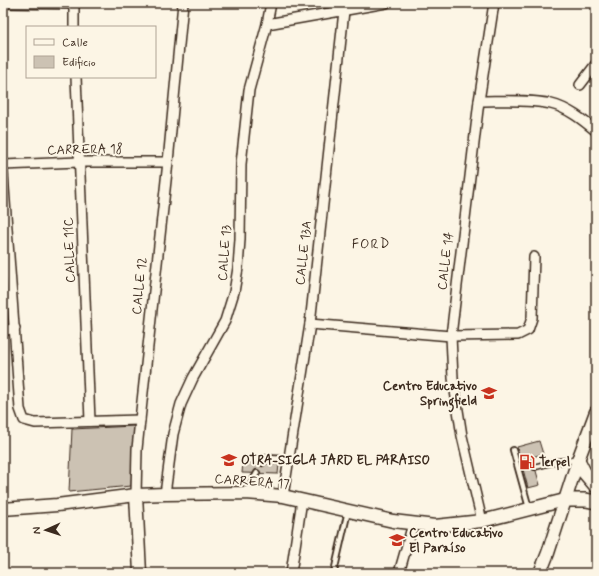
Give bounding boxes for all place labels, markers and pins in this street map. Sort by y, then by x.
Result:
place label: Centro Educativo Springfield [383,378,477,413]
school or university icon: Centro Educativo Springfield [480,384,498,402]
school or university icon: OTRA-SIGLA JARD EL PARAISO [220,451,238,469]
place label: OTRA-SIGLA JARD EL PARAISO [241,452,430,469]
fuel station icon: Terpel [518,453,536,471]
place label: Terpel [539,454,570,471]
place label: Centro Educativo El Paraíso [409,525,504,557]
school or university icon: Centro Educativo El Paraíso [388,531,406,549]

